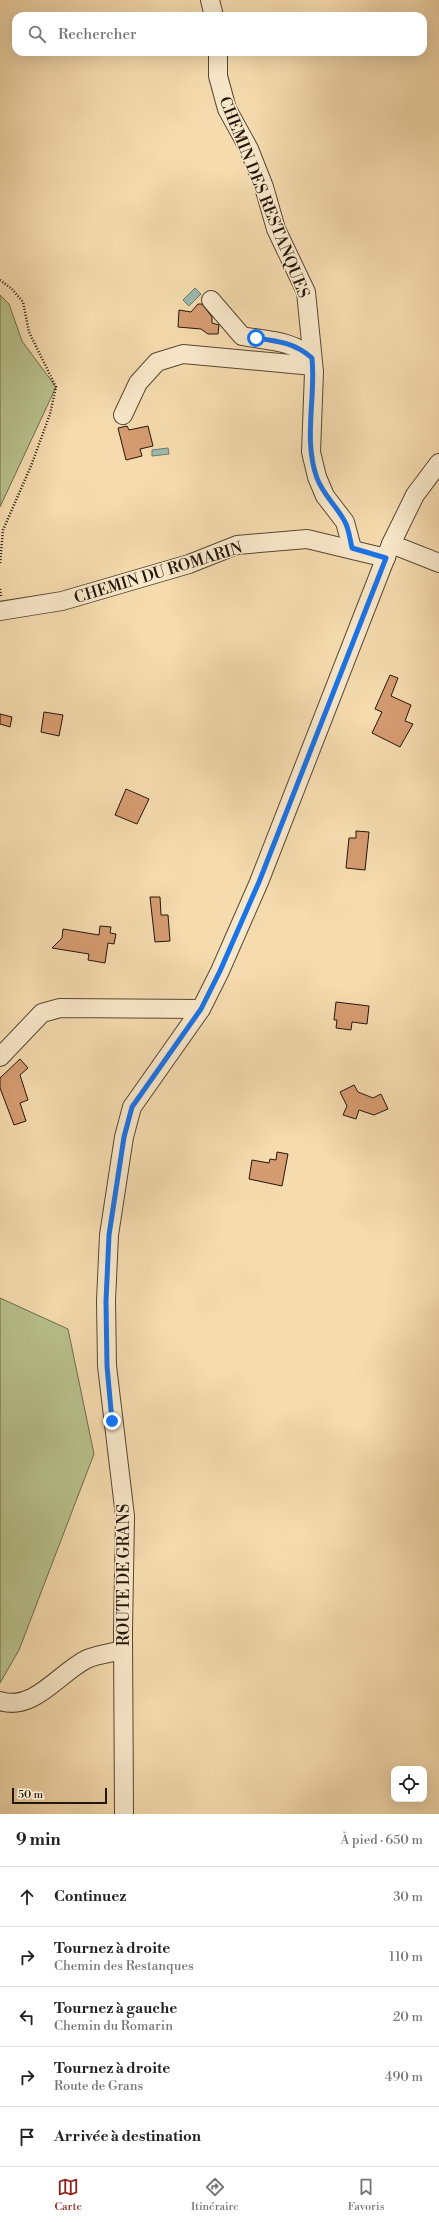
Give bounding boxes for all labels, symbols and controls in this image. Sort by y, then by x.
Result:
search box [12,12,427,56]
icon: search [26,23,48,45]
text: Rechercher [58,25,137,44]
street label: CHEMIN DES RESTANQUES [214,94,314,301]
route start [247,329,265,347]
street label: CHEMIN DU ROMARIN [72,538,245,608]
route end [103,1412,121,1430]
street label: ROUTE DE GRANS [114,1504,134,1646]
map controls [391,1766,427,1802]
button: locate [391,1766,427,1802]
scale bar [12,1786,107,1805]
text: 50 m [18,1788,43,1802]
text: 9 min [16,1829,61,1851]
text: À pied · 650 m [340,1832,423,1848]
icon: ahead [16,1886,38,1908]
text: Continuez [54,1887,126,1906]
text: 30 m [393,1889,423,1905]
text: Tournez à droite [54,1939,170,1958]
icon: right [16,1946,38,1968]
text: 110 m [389,1949,423,1965]
text: Chemin des Restanques [54,1958,194,1974]
text: Tournez à gauche [54,1999,177,2018]
icon: left [16,2006,38,2028]
text: 20 m [393,2009,423,2025]
text: Chemin du Romarin [54,2018,173,2034]
text: Tournez à droite [54,2059,170,2078]
icon: right [16,2066,38,2088]
text: 490 m [385,2069,423,2085]
text: Route de Grans [54,2078,143,2094]
icon: arrive [16,2126,38,2148]
text: Arrivée à destination [54,2127,201,2146]
tab: Carte [54,2176,82,2214]
tab: Itinéraire [191,2176,239,2214]
tab: Favoris [348,2176,385,2214]

